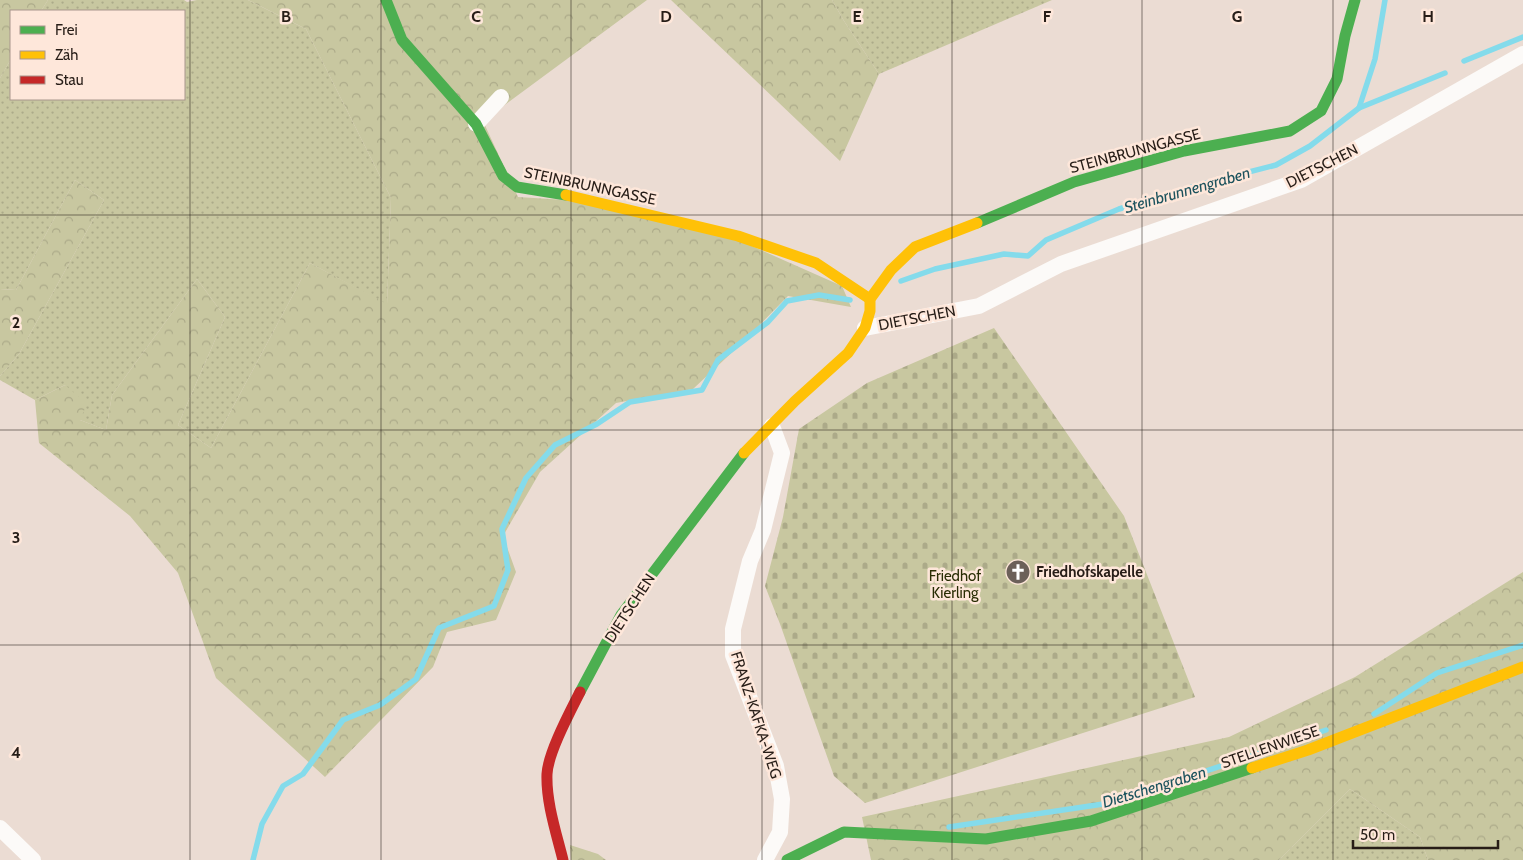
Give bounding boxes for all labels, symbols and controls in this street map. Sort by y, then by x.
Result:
text: B [281,7,291,26]
text: C [471,7,481,26]
text: D [660,7,672,26]
text: E [852,7,862,26]
text: F [1043,7,1052,26]
text: G [1232,7,1242,26]
text: H [1422,7,1434,26]
legend [10,10,185,100]
text: Frei [55,21,78,39]
text: Zäh [55,46,78,64]
text: Stau [55,71,84,89]
street label: STEINBRUNNGASSE [1068,125,1202,177]
street label: DIETSCHEN [1283,140,1361,192]
street label: STEINBRUNNGASSE [522,163,658,209]
water label: Steinbrunnengraben [1122,163,1252,217]
street label: DIETSCHEN [877,302,957,334]
text: 2 [12,313,20,332]
text: 3 [12,528,20,547]
church icon: Friedhofskapelle [1005,559,1031,585]
place label: Friedhofskapelle [1036,563,1143,581]
park label: Friedhof Kierling [929,567,981,602]
street label: DIETSCHEN [601,570,659,646]
street label: FRANZ-KAFKA-WEG [727,649,785,781]
street label: STELLENWIESE [1219,722,1321,772]
text: 4 [11,743,21,762]
water label: Dietschengraben [1100,762,1208,812]
scale bar [1353,818,1498,850]
text: 50 m [1360,826,1395,844]

